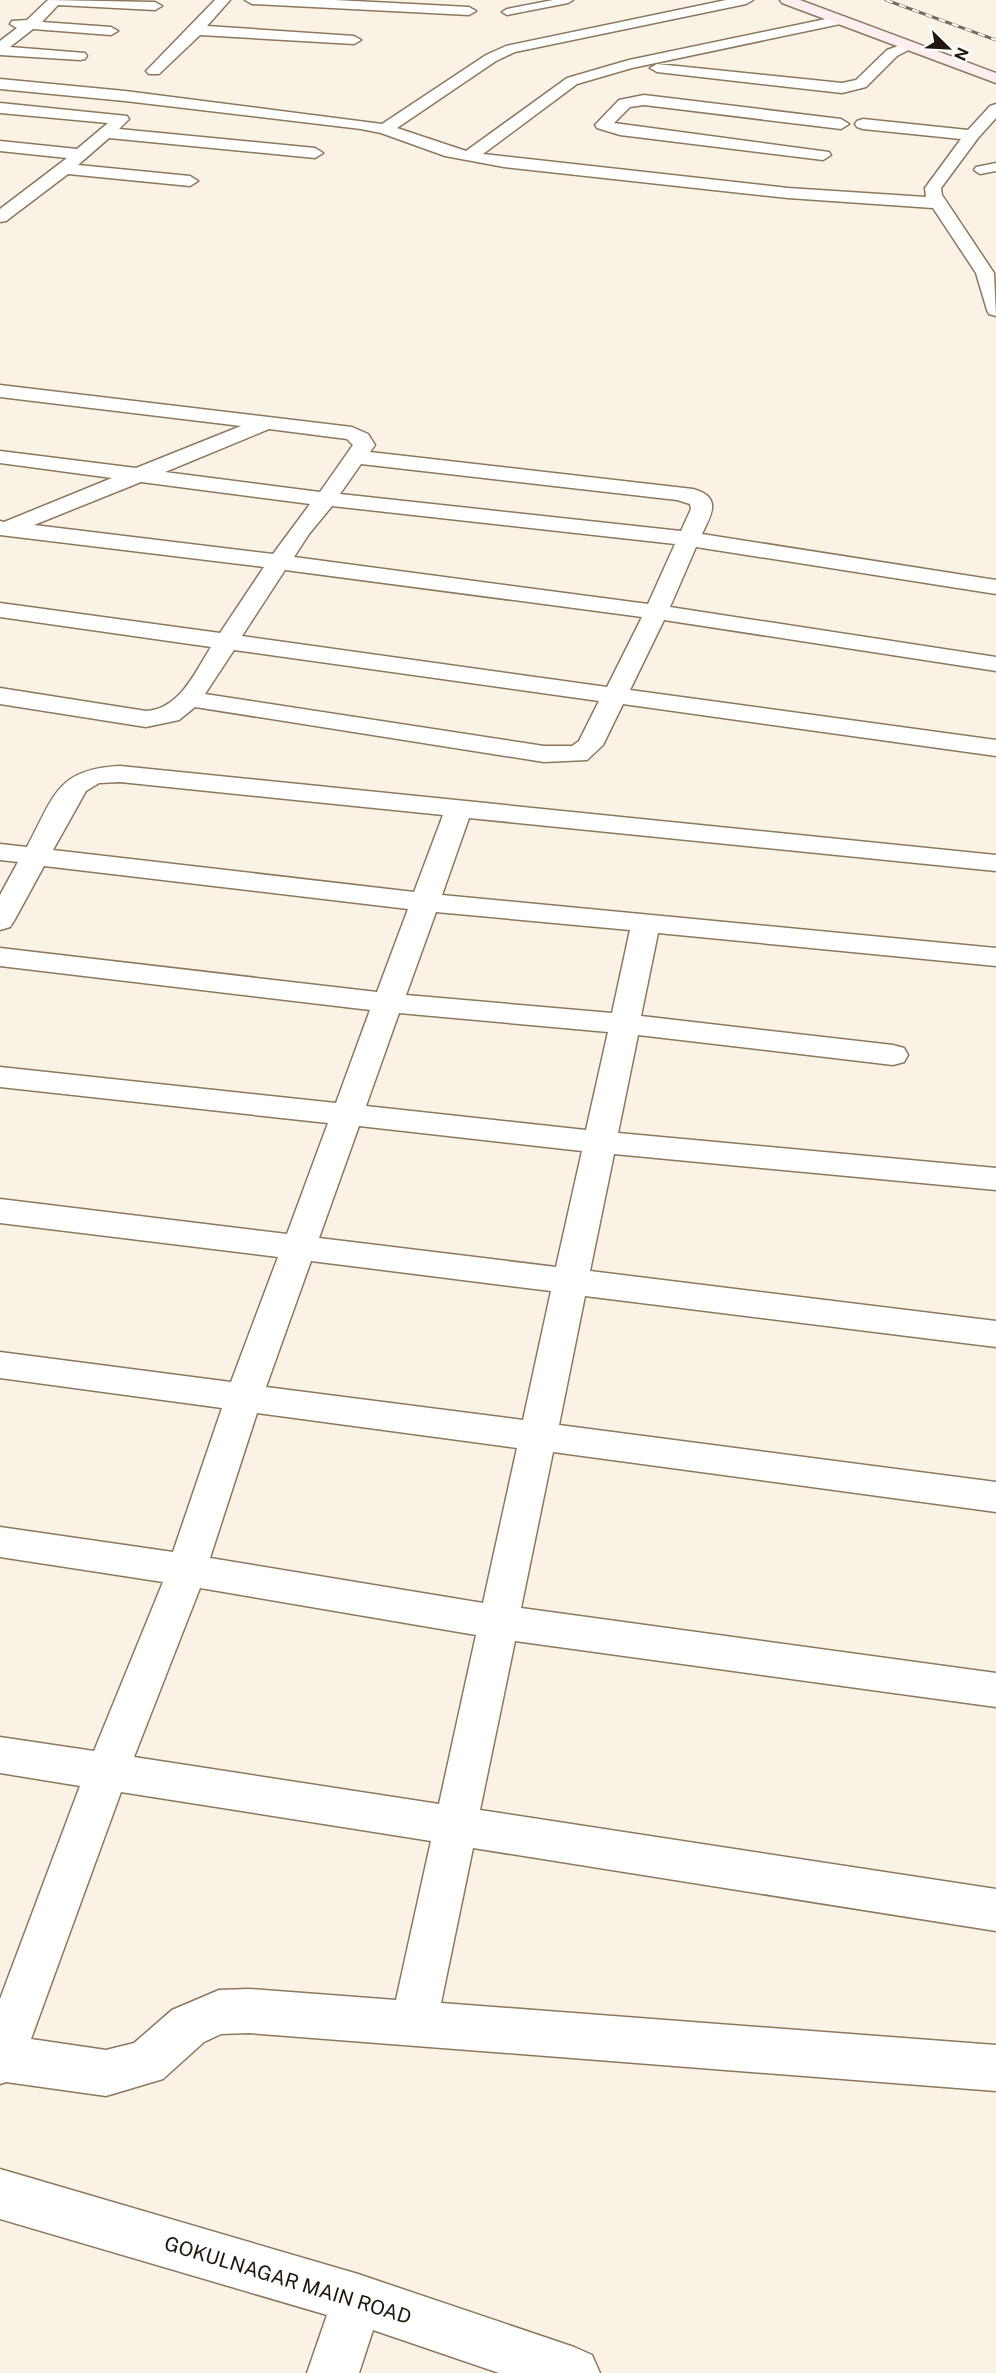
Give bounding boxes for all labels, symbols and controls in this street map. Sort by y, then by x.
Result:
north arrow [918,18,978,78]
text: N [950,44,972,63]
street label: GOKULNAGAR MAIN ROAD [162,2231,414,2329]

